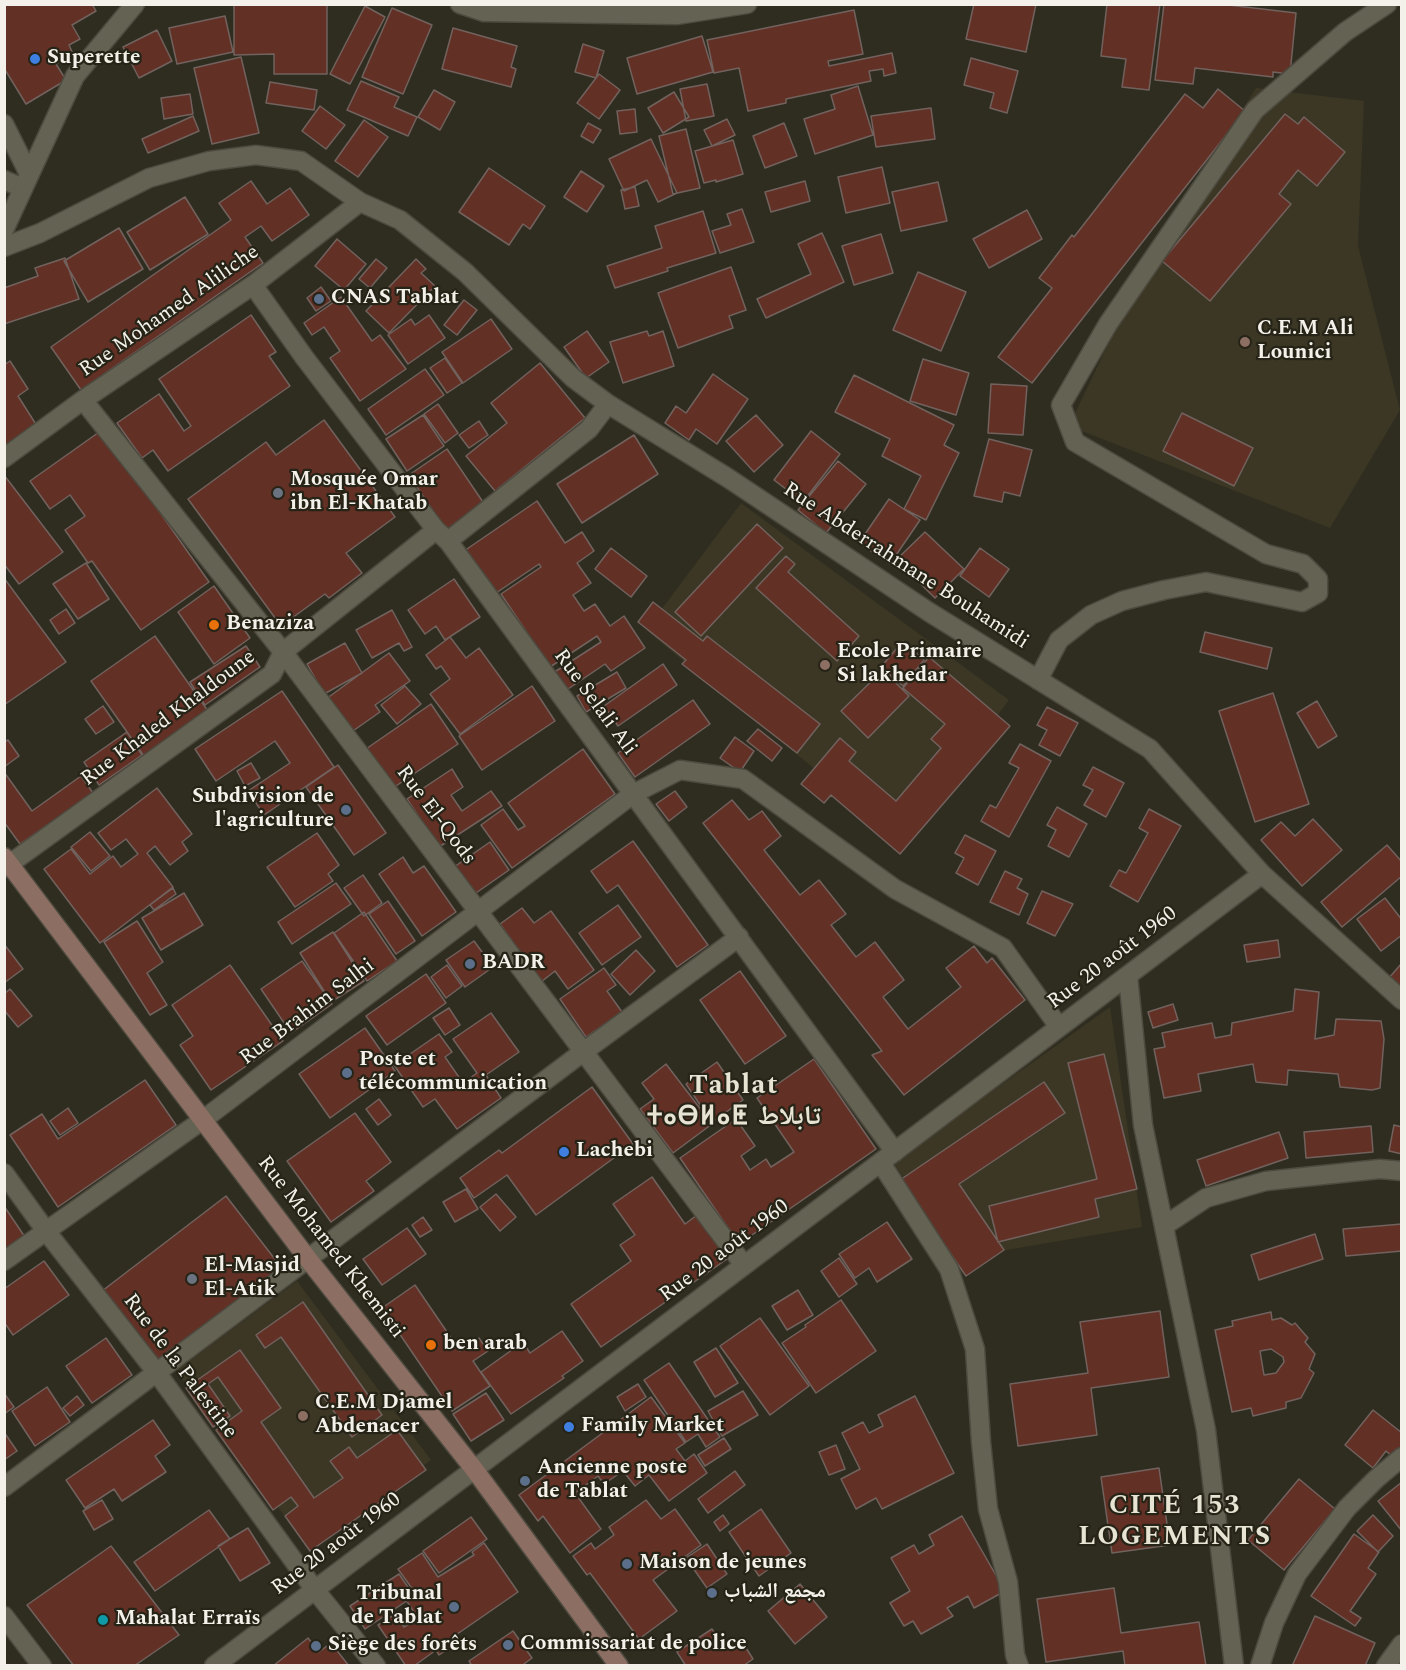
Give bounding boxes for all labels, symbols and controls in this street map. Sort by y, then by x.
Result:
place label: Superette [47,46,140,72]
marker: Superette [28,52,42,66]
street label: Rue Mohamed Aliliche [75,240,265,384]
place label: CNAS Tablat [331,286,459,312]
marker: CNAS Tablat [312,292,326,306]
place label: C.E.M Ali Lounici [1257,317,1354,367]
marker: C.E.M Ali Lounici [1238,335,1252,349]
place label: Mosquée Omar ibn El-Khatab [290,468,438,518]
street label: Rue Abderrahmane Bouhamidi [778,478,1032,656]
marker: Mosquée Omar ibn El-Khatab [271,486,285,500]
place label: Benaziza [226,612,314,638]
marker: Benaziza [207,618,221,632]
place label: Ecole Primaire Si lakhedar [837,640,982,690]
street label: Rue Khaled Khaldoune [77,645,261,793]
street label: Rue Selali Ali [547,645,641,761]
marker: Ecole Primaire Si lakhedar [818,658,832,672]
street label: Rue El-Qods [389,761,481,871]
place label: Subdivision de l'agriculture [192,785,334,835]
marker: Subdivision de l'agriculture [339,803,353,817]
street label: Rue 20 août 1960 [1043,902,1183,1016]
place label: BADR [482,951,545,977]
street label: Rue Brahim Salhi [236,954,380,1072]
marker: BADR [463,957,477,971]
place label: Poste et télécommunication [359,1048,547,1098]
marker: Poste et télécommunication [340,1066,354,1080]
district label: Tablat ⵜⴰⴱⵍⴰⵟ تابلاط [652,1072,816,1135]
place label: Lachebi [576,1139,653,1165]
marker: Lachebi [557,1145,571,1159]
street label: Rue Mohamed Khemisti [251,1152,409,1344]
street label: Rue 20 août 1960 [655,1195,795,1309]
place label: El-Masjid El-Atik [204,1254,300,1304]
marker: El-Masjid El-Atik [185,1272,199,1286]
street label: Rue de la Palestine [116,1290,242,1444]
place label: ben arab [443,1332,527,1358]
marker: ben arab [424,1338,438,1352]
place label: C.E.M Djamel Abdenacer [315,1391,452,1441]
marker: C.E.M Djamel Abdenacer [296,1409,310,1423]
place label: Family Market [581,1414,724,1440]
marker: Family Market [562,1420,576,1434]
place label: Ancienne poste de Tablat [537,1456,687,1506]
marker: Ancienne poste de Tablat [518,1474,532,1488]
street label: Rue 20 août 1960 [267,1488,407,1602]
district label: CITÉ 153 LOGEMENTS [1078,1492,1272,1555]
place label: Maison de jeunes [639,1551,807,1577]
marker: Maison de jeunes [620,1557,634,1571]
place label: مجمع الشباب [724,1580,826,1606]
place label: Tribunal de Tablat [351,1582,442,1632]
marker: مجمع الشباب [705,1586,719,1600]
marker: Tribunal de Tablat [447,1600,461,1614]
place label: Mahalat Erraïs [115,1607,261,1633]
marker: Mahalat Erraïs [96,1613,110,1627]
place label: Commissariat de police [520,1632,747,1658]
place label: Siège des forêts [328,1633,477,1659]
marker: Commissariat de police [501,1638,515,1652]
marker: Siège des forêts [309,1639,323,1653]

